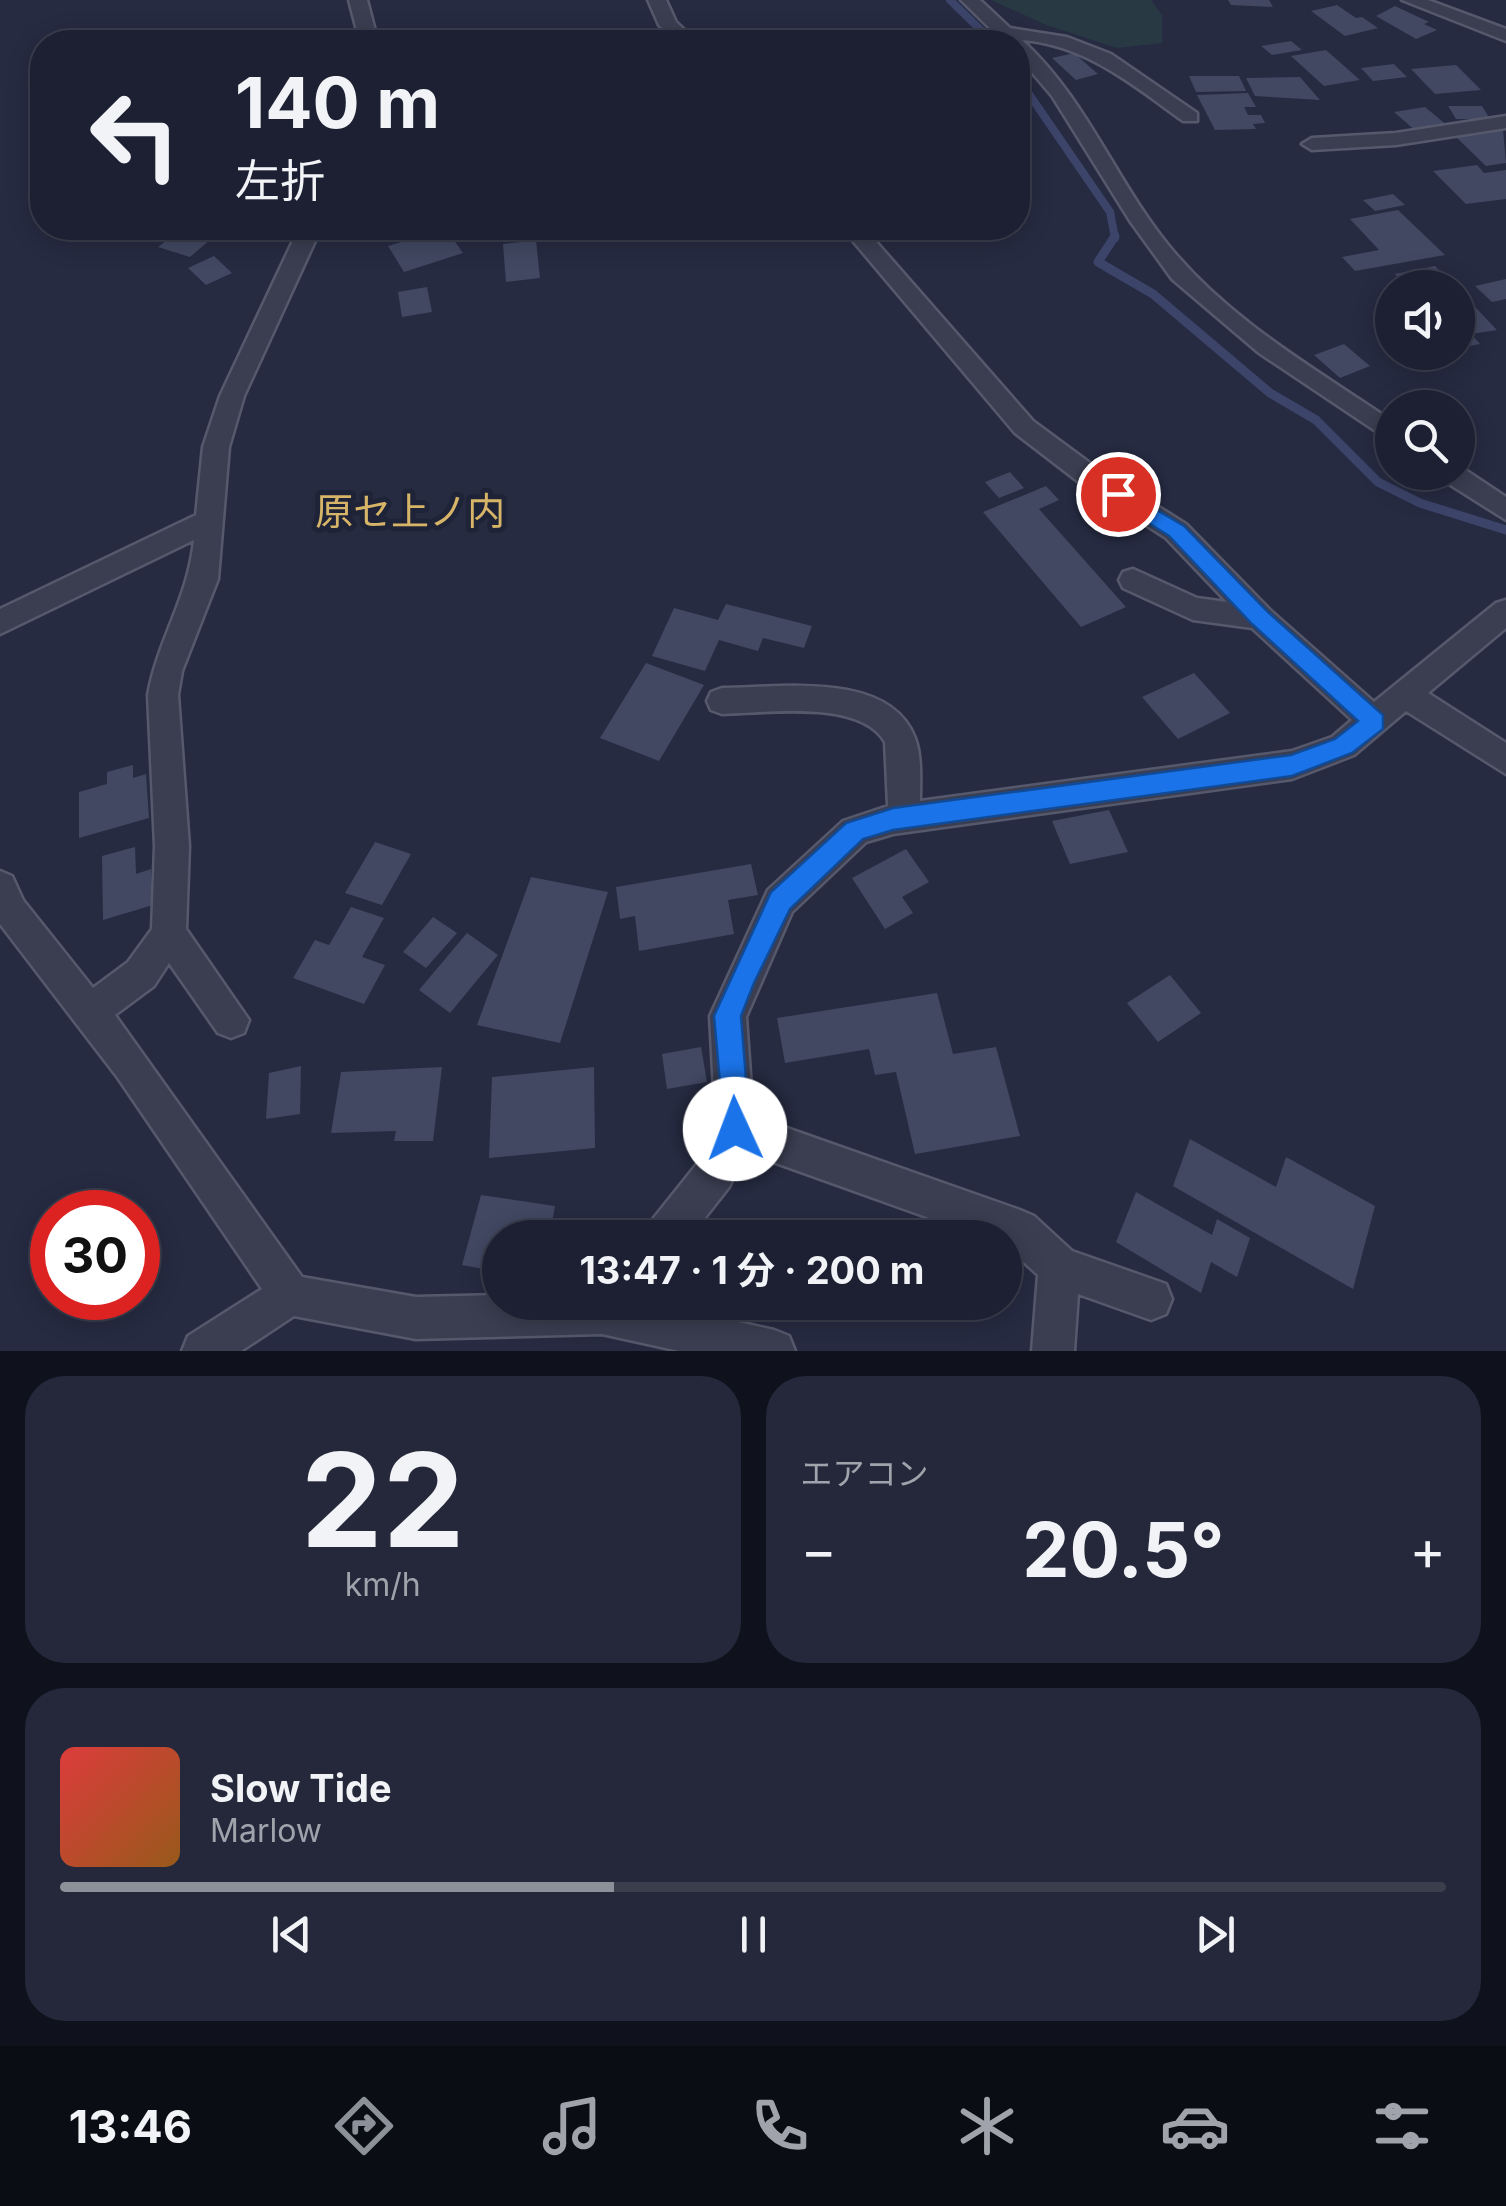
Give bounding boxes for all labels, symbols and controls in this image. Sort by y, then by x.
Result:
text: 140 m [235,60,440,145]
icon: left [70,70,200,200]
text: 左折 [235,153,325,208]
map controls [1375,270,1475,490]
button: sound [1375,270,1475,370]
button: search [1375,390,1475,490]
pin [1076,452,1161,537]
icon: arrive [1091,467,1146,522]
district label: 原セ上ノ内 [315,488,505,534]
position arrow [683,1077,787,1181]
speed limit sign: 30 [30,1190,160,1320]
text: 13:47 · 1 分 · 200 m [579,1247,925,1293]
text: 22 [301,1421,465,1578]
text: エアコン [801,1454,929,1493]
text: 20.5° [1022,1504,1224,1595]
text: − [801,1517,837,1583]
text: + [1410,1517,1446,1583]
text: km/h [345,1565,421,1604]
text: Slow Tide [210,1765,392,1811]
text: Marlow [210,1811,322,1850]
icon: previous [264,1907,319,1962]
icon: pause [726,1907,781,1962]
icon: next [1188,1907,1243,1962]
icon: directions [329,2091,399,2161]
icon: music [537,2091,607,2161]
icon: phone [745,2091,815,2161]
icon: climate [952,2091,1022,2161]
icon: car [1160,2091,1230,2161]
icon: filters [1367,2091,1437,2161]
text: 13:46 [69,2099,192,2154]

